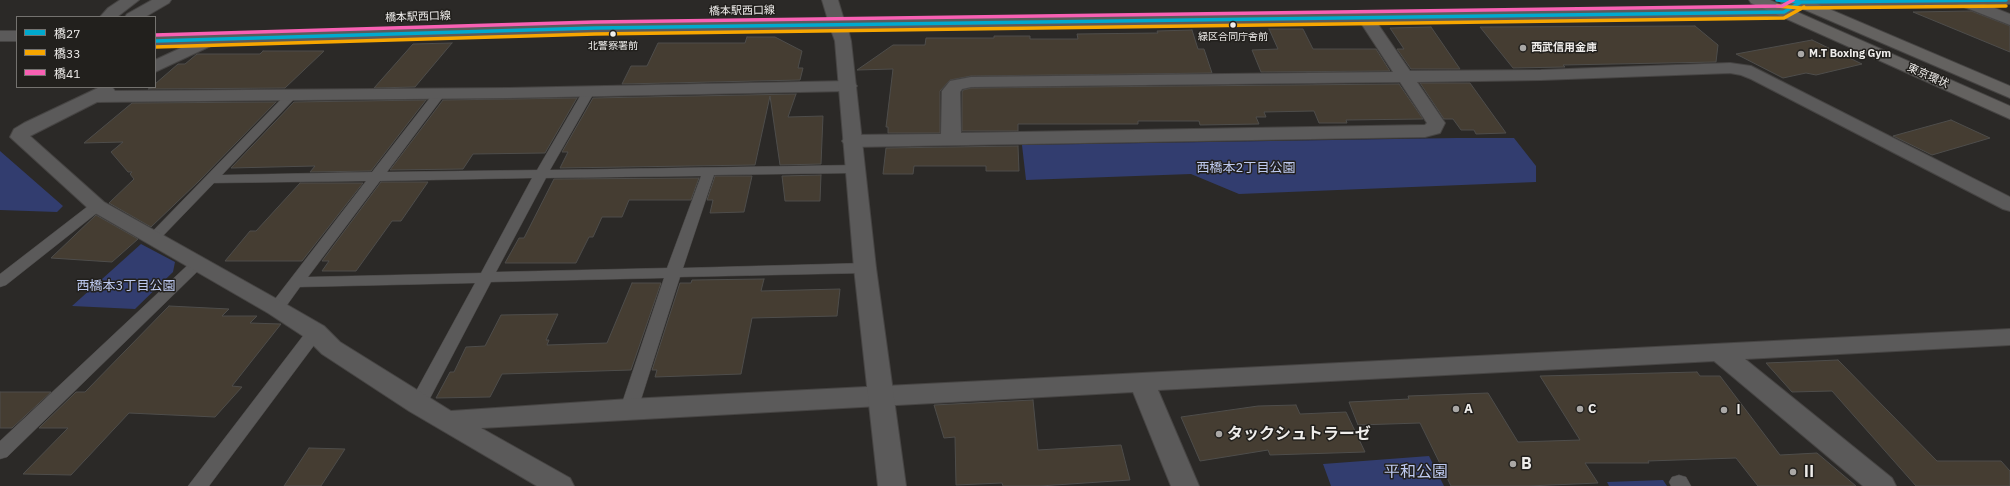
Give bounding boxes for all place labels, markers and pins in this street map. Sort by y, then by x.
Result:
marker: 緑区合同庁舎前 [1228,20,1238,30]
marker: 北警察署前 [608,29,618,39]
place label: 緑区合同庁舎前 [1198,31,1268,43]
place label: 北警察署前 [588,40,638,52]
place label: 西武信用金庫 [1531,41,1597,55]
marker: 西武信用金庫 [1518,43,1528,53]
place label: M.T Boxing Gym [1809,47,1891,61]
marker: M.T Boxing Gym [1796,49,1806,59]
place label: A [1464,401,1473,417]
place label: C [1588,401,1596,417]
place label: Ⅰ [1732,402,1745,418]
marker: A [1451,404,1461,414]
marker: C [1575,404,1585,414]
marker: Ⅰ [1719,405,1729,415]
place label: タックシュトラーゼ [1227,424,1371,444]
marker: タックシュトラーゼ [1214,429,1224,439]
place label: B [1521,454,1532,474]
marker: B [1508,459,1518,469]
place label: Ⅱ [1801,462,1817,482]
marker: Ⅱ [1788,467,1798,477]

